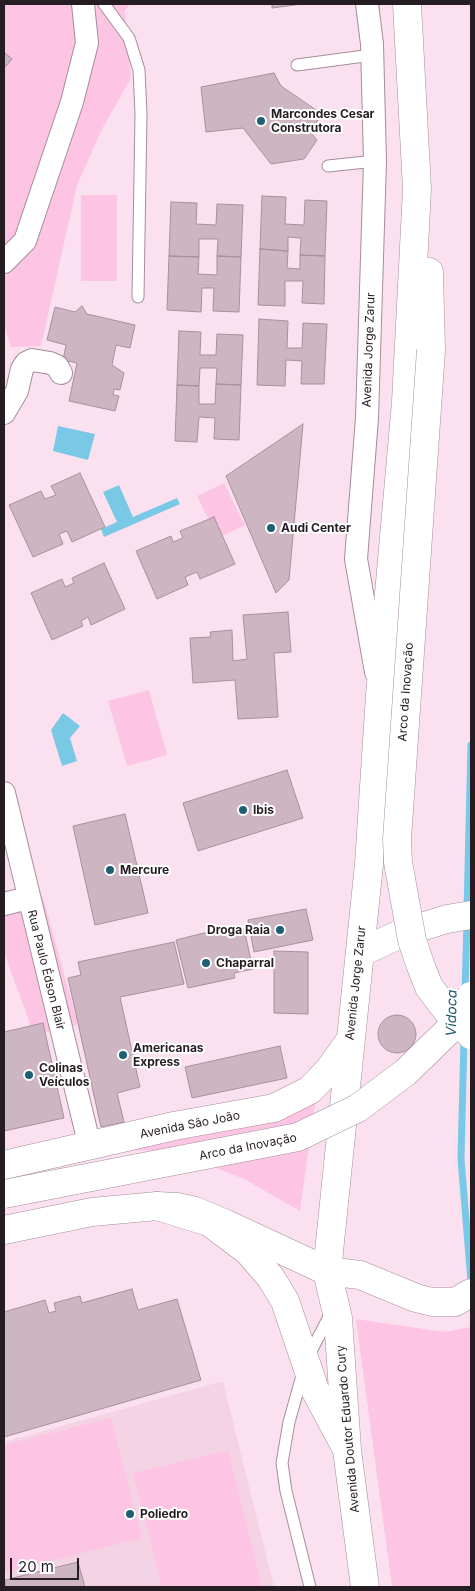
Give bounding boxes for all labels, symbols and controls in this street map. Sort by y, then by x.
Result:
place label: Marcondes Cesar Construtora [271,107,375,135]
marker: Marcondes Cesar Construtora [255,115,267,127]
street label: Avenida Jorge Zarur [360,292,378,408]
place label: Audi Center [281,521,351,535]
marker: Audi Center [265,522,277,534]
street label: Arco da Inovação [395,642,417,742]
place label: Ibis [253,803,274,817]
marker: Ibis [237,804,249,816]
place label: Mercure [120,863,169,877]
marker: Mercure [104,864,116,876]
street label: Rua Paulo Édson Blair [24,908,68,1032]
place label: Droga Raia [207,923,270,937]
marker: Droga Raia [274,924,286,936]
street label: Avenida Jorge Zarur [343,925,369,1041]
place label: Chaparral [216,956,274,970]
marker: Chaparral [200,957,212,969]
water label: Vidoca [443,990,461,1036]
place label: Americanas Express [133,1041,204,1069]
marker: Americanas Express [117,1049,129,1061]
place label: Colinas Veículos [39,1061,89,1089]
marker: Colinas Veículos [23,1069,35,1081]
street label: Avenida São João [139,1108,241,1142]
street label: Arco da Inovação [198,1130,298,1164]
street label: Avenida Doutor Eduardo Cury [333,1345,363,1513]
place label: Poliedro [140,1507,188,1521]
marker: Poliedro [124,1508,136,1520]
scale bar [12,1548,81,1580]
text: 20 m [18,1557,54,1576]

